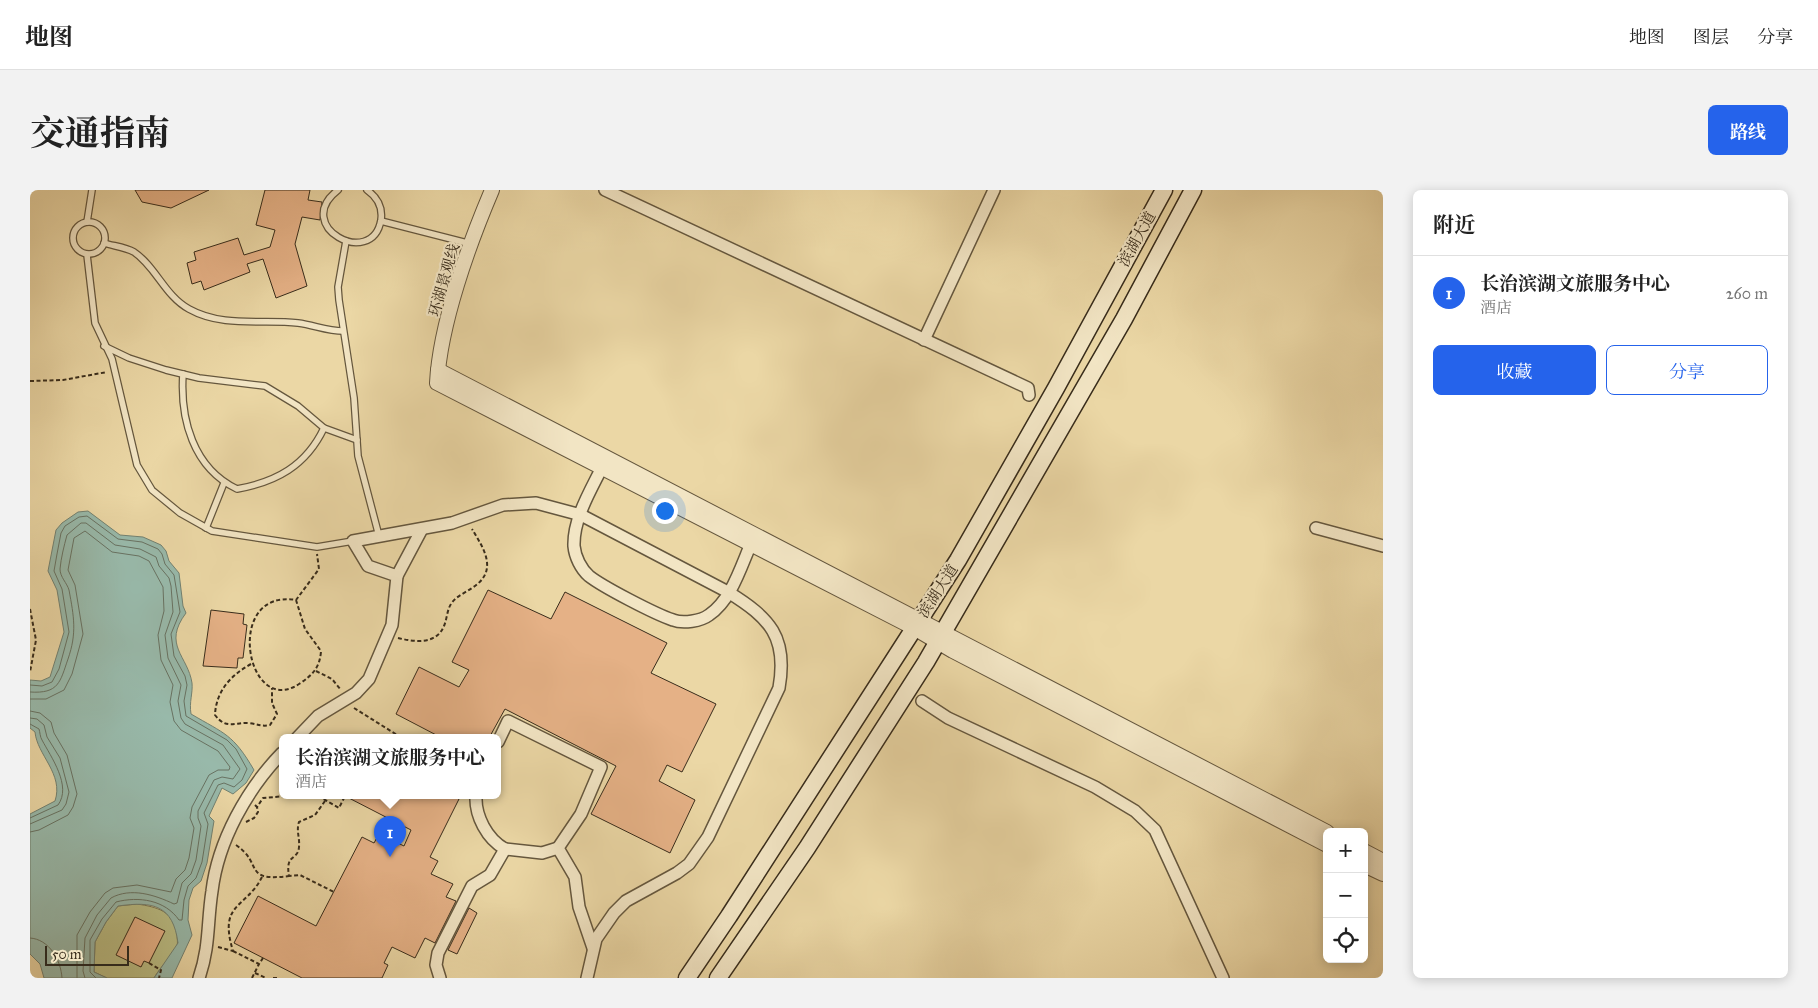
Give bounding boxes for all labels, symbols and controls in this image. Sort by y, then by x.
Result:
text: 地图 [25,22,73,52]
text: 地图 [1629,26,1665,48]
text: 图层 [1693,26,1729,48]
text: 分享 [1757,26,1793,48]
button: 路线 [1708,105,1788,155]
text: 交通指南 [30,112,170,155]
street label: 滨湖大道 [1115,208,1159,270]
text: 附近 [1433,212,1475,238]
street label: 环湖景观线 [425,241,463,319]
text: 长治滨湖文旅服务中心 [1480,272,1670,295]
text: 1 [1446,284,1452,303]
text: 260 m [1726,284,1768,303]
text: 酒店 [1480,298,1512,317]
button: 收藏 [1433,345,1596,395]
button: 分享 [1606,345,1768,395]
your location [652,498,678,524]
street label: 滨湖大道 [914,561,962,621]
popup [279,734,501,799]
text: 长治滨湖文旅服务中心 [295,746,485,769]
text: 酒店 [295,772,327,791]
pin: 1 [374,816,406,857]
map controls [1323,828,1368,963]
button: + [1323,828,1368,873]
button: − [1323,873,1368,918]
button: locate [1323,918,1368,963]
scale bar [45,943,129,966]
text: 50 m [52,946,81,963]

